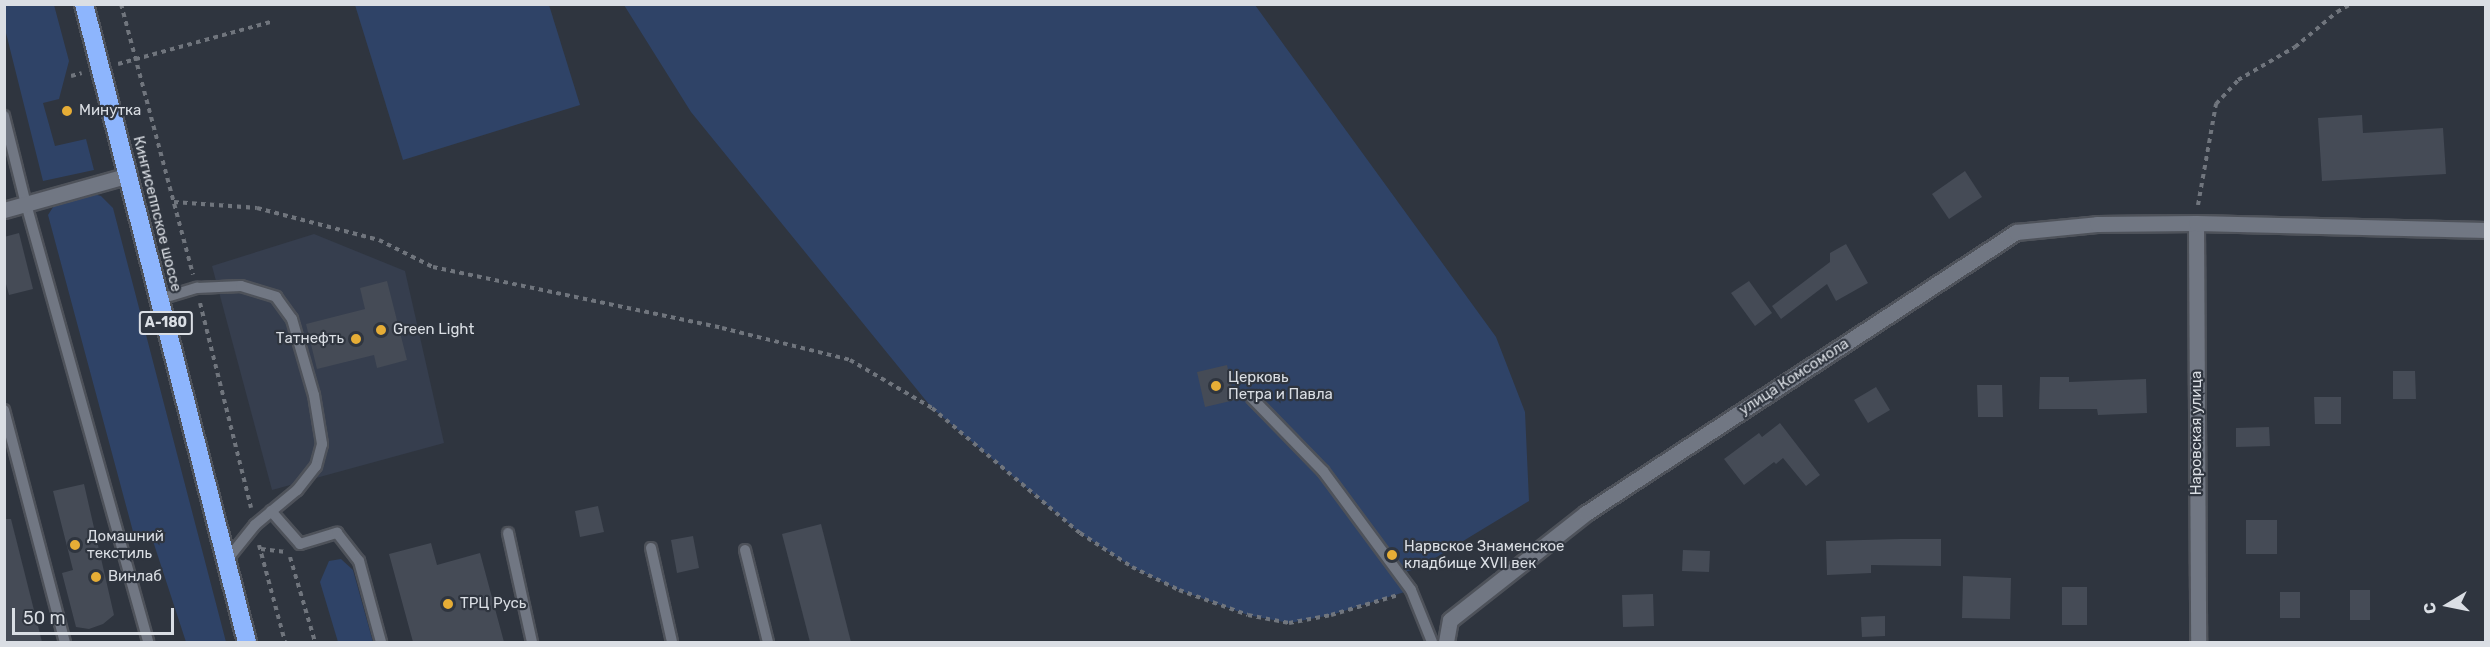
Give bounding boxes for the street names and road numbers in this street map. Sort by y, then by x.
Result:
street label: Кингисеппское шоссе [129,134,185,294]
road number: А-180 [138,312,195,334]
street label: улица Комсомола [1736,335,1852,419]
street label: Наровская улица [2188,371,2206,495]

